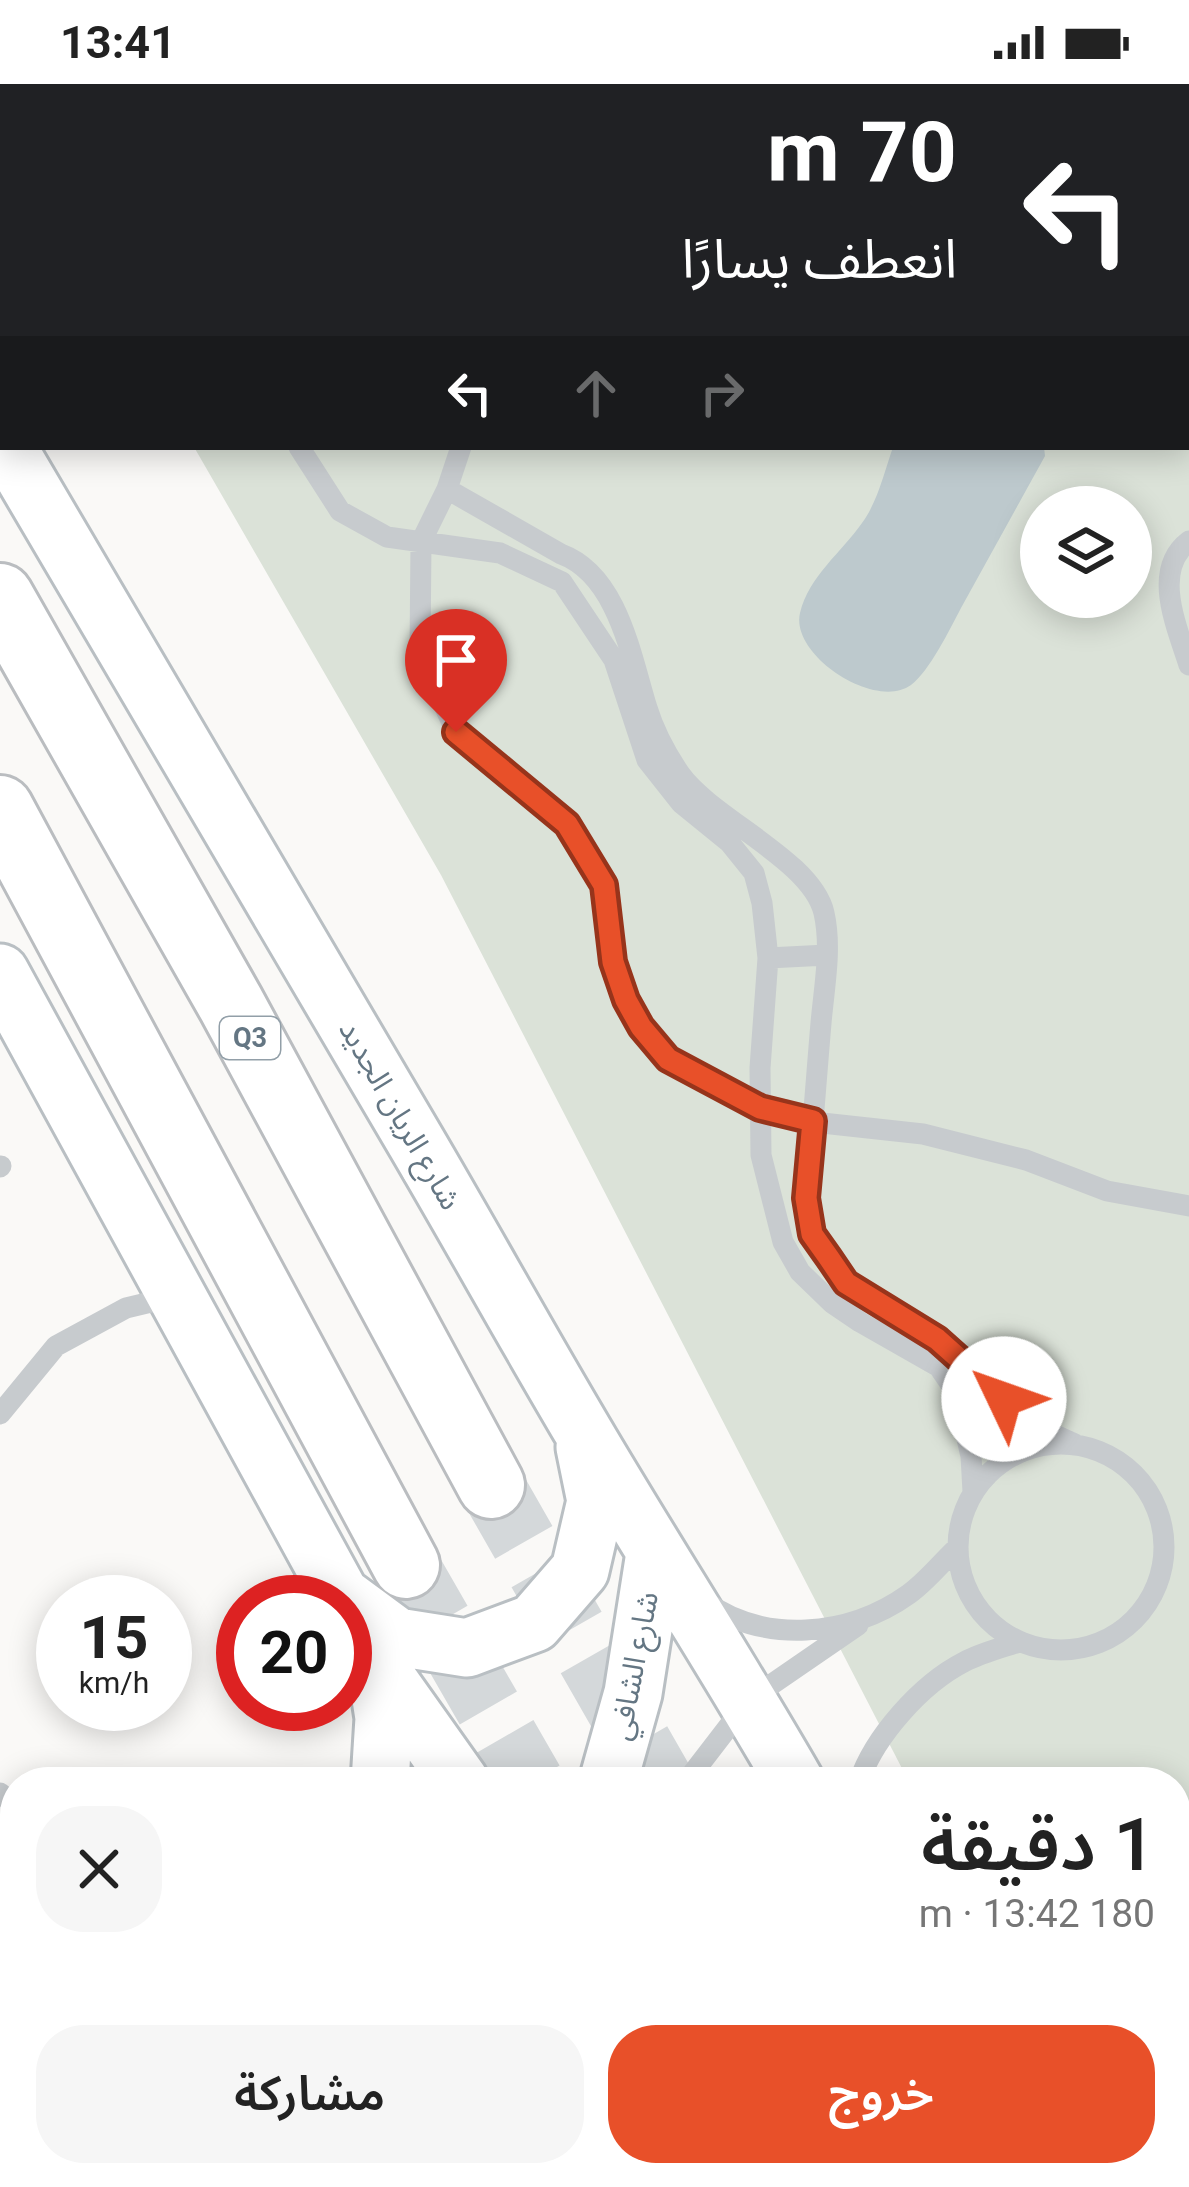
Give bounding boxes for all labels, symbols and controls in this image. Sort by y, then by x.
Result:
text: 13:41 [60,16,176,69]
text: 70 m [767,103,957,202]
icon: left [999,132,1155,288]
text: انعطف يسارًا [681,228,957,291]
icon: left [437,360,503,426]
icon: ahead [563,360,629,426]
icon: right [689,360,755,426]
map controls [1020,486,1152,618]
button: layers [1020,486,1152,618]
pin [405,609,507,732]
icon: arrive [423,627,489,693]
street label: شارع الريان الجديد [328,1014,469,1218]
road number: Q3 [220,1017,280,1059]
position arrow [941,1336,1067,1462]
speed limit sign: 20 [216,1575,372,1731]
street label: شارع الشافي [602,1589,671,1744]
text: 15 [80,1602,148,1673]
text: km/h [79,1665,149,1700]
text: 1 دقيقة [921,1803,1155,1888]
button: close [36,1806,162,1932]
text: 180 m · 13:42 [919,1891,1155,1937]
button: مشاركة [36,2025,584,2163]
button: خروج [608,2025,1155,2163]

